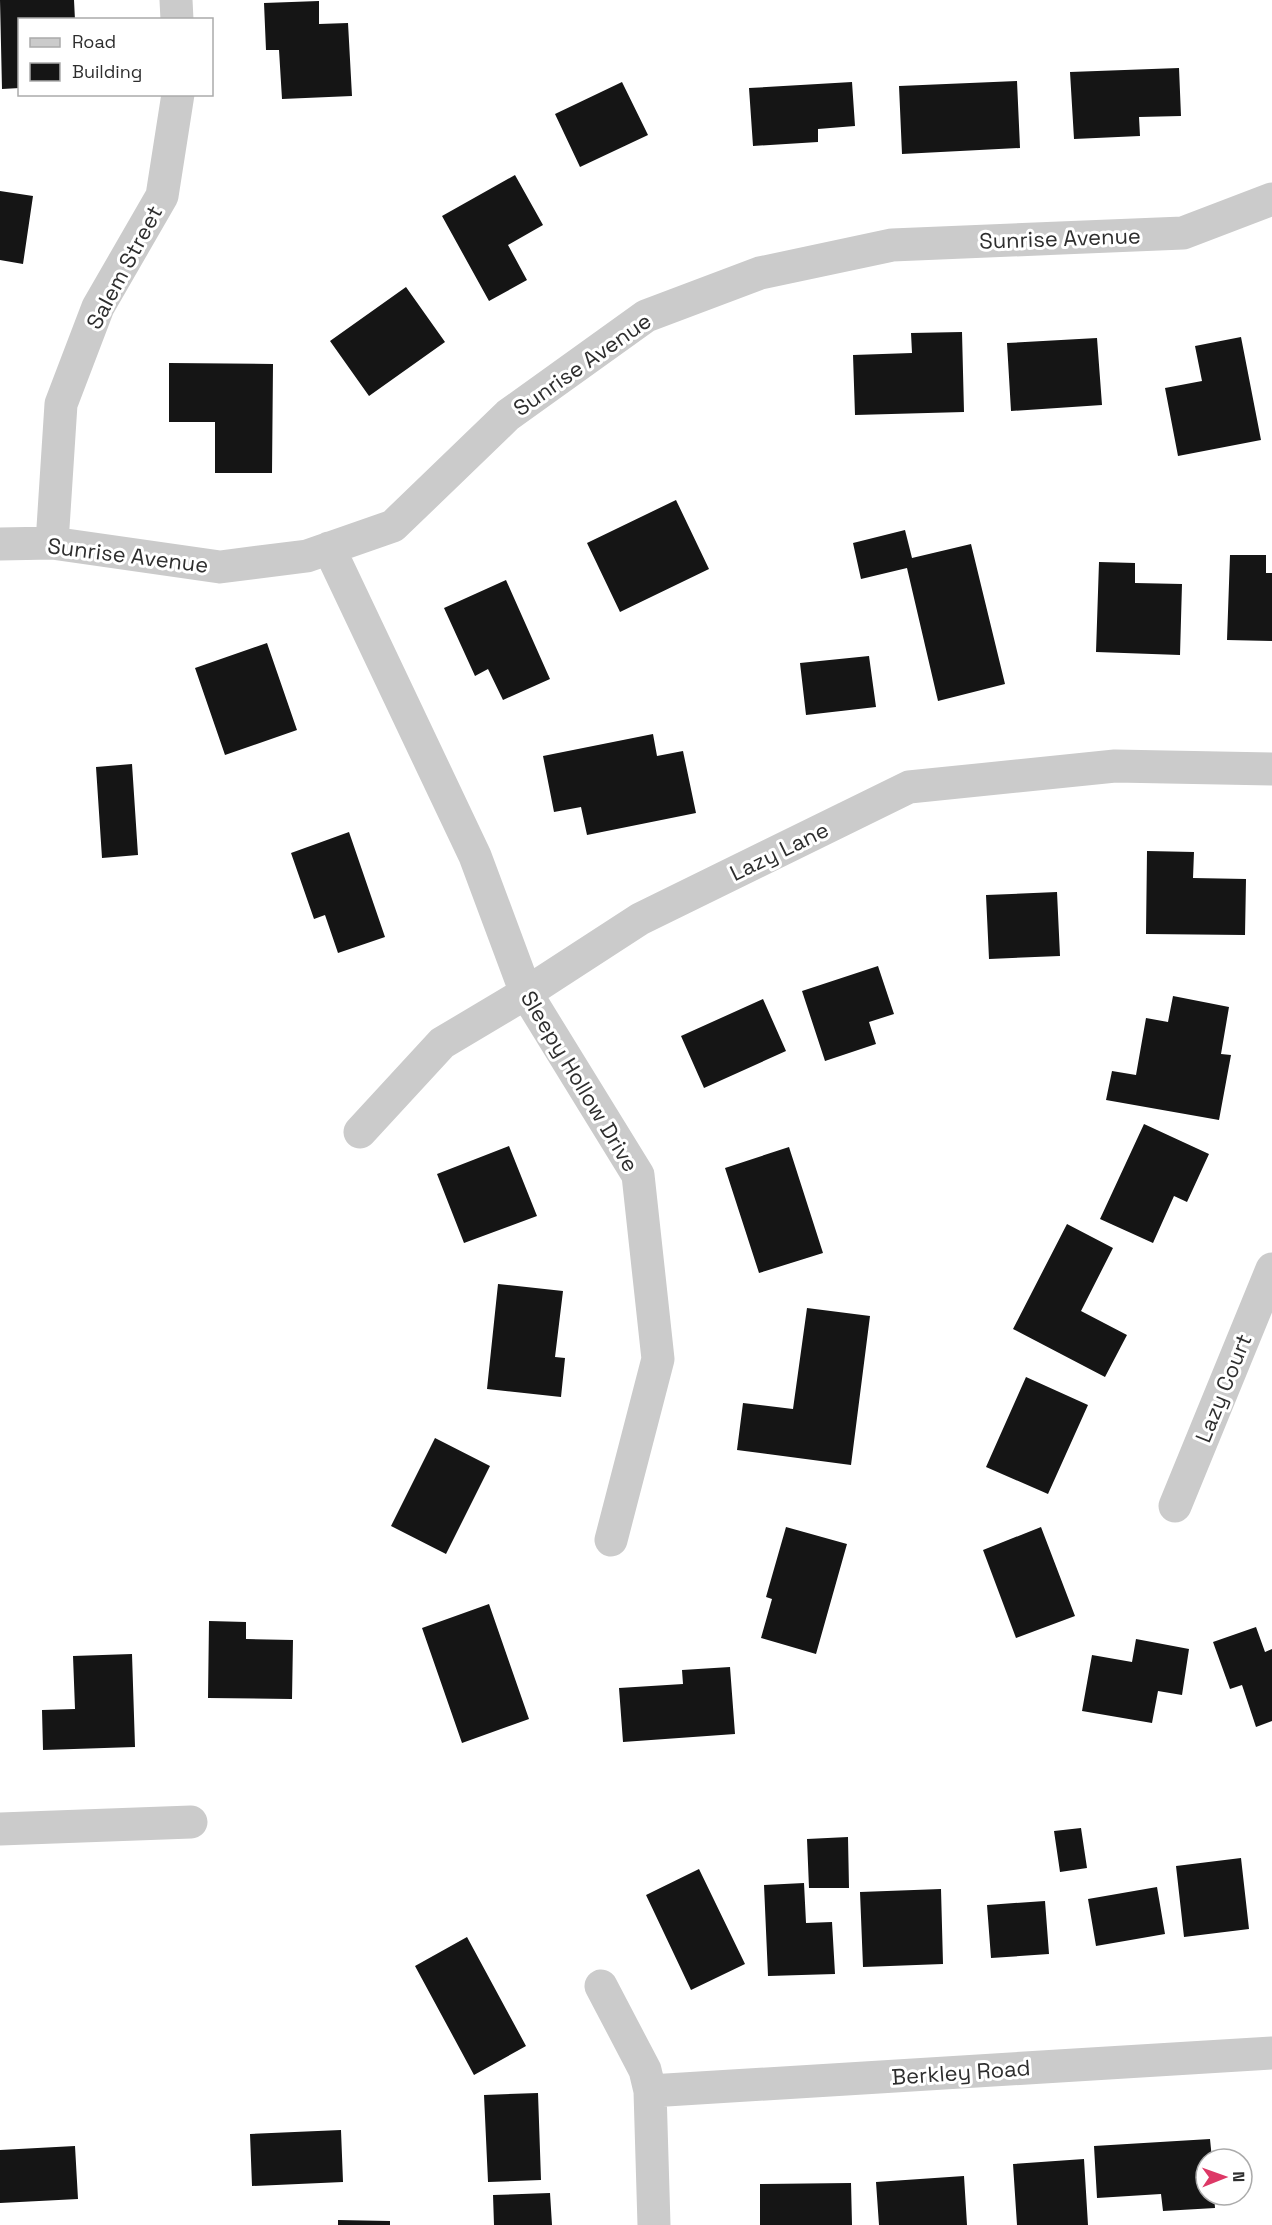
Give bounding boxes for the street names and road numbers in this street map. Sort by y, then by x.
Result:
street label: Salem Street [80,200,168,334]
street label: Sunrise Avenue [979,221,1141,255]
street label: Sunrise Avenue [508,306,656,422]
street label: Sunrise Avenue [46,531,210,579]
street label: Lazy Lane [725,815,833,887]
street label: Sleepy Hollow Drive [515,985,645,1177]
street label: Lazy Court [1189,1330,1257,1446]
street label: Berkley Road [891,2053,1031,2091]

